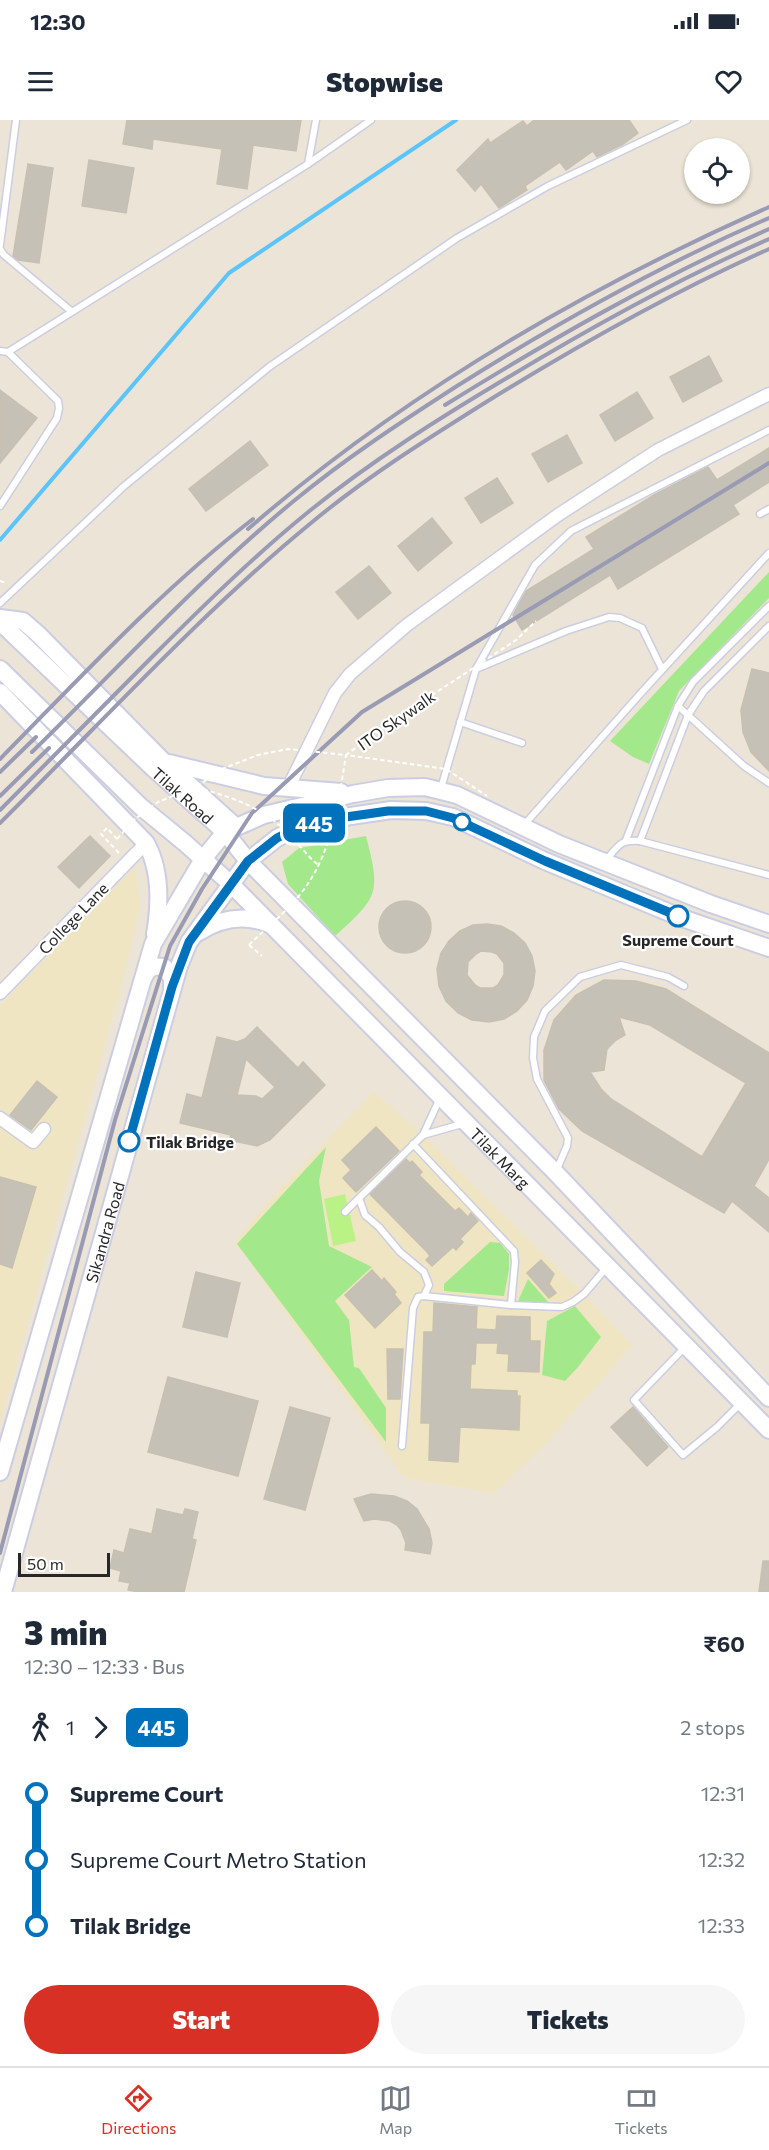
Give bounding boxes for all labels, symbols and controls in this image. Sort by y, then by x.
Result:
text: 12:30 [30,8,86,35]
icon: menu [24,65,57,98]
text: Stopwise [326,65,443,98]
icon: heart [712,65,745,98]
map controls [684,138,750,204]
button: locate [684,138,750,204]
street label: ITO Skywalk [354,686,439,754]
street label: Tilak Road [149,763,218,827]
line badge: 445 [280,804,348,842]
text: 445 [295,811,333,836]
unlabelled marker [453,813,471,831]
street label: College Lane [34,878,112,958]
marker: Supreme Court [667,905,689,927]
place label: Supreme Court [622,930,734,949]
street label: Tilak Marg [467,1124,535,1192]
marker: Tilak Bridge [118,1130,140,1152]
place label: Tilak Bridge [146,1132,234,1151]
street label: Sikandra Road [81,1179,127,1285]
scale bar [18,1550,110,1578]
text: 50 m [27,1554,64,1573]
text: 3 min [24,1611,107,1652]
text: ₹60 [703,1630,745,1657]
text: 12:30 – 12:33 · Bus [24,1654,185,1678]
icon: walk [24,1711,57,1744]
icon: forward [84,1711,117,1744]
text: 1 [66,1715,75,1739]
text: 445 [138,1715,176,1740]
text: 2 stops [680,1715,745,1739]
text: Supreme Court [70,1780,223,1807]
text: 12:31 [701,1781,745,1805]
text: Supreme Court Metro Station [70,1846,367,1873]
text: 12:32 [698,1847,745,1871]
text: Tilak Bridge [70,1912,191,1939]
text: 12:33 [698,1913,745,1937]
button: Start [24,1985,379,2054]
button: Tickets [391,1985,745,2054]
tab: Directions [101,2082,176,2137]
tab: Map [379,2082,412,2137]
tab: Tickets [615,2082,668,2137]

